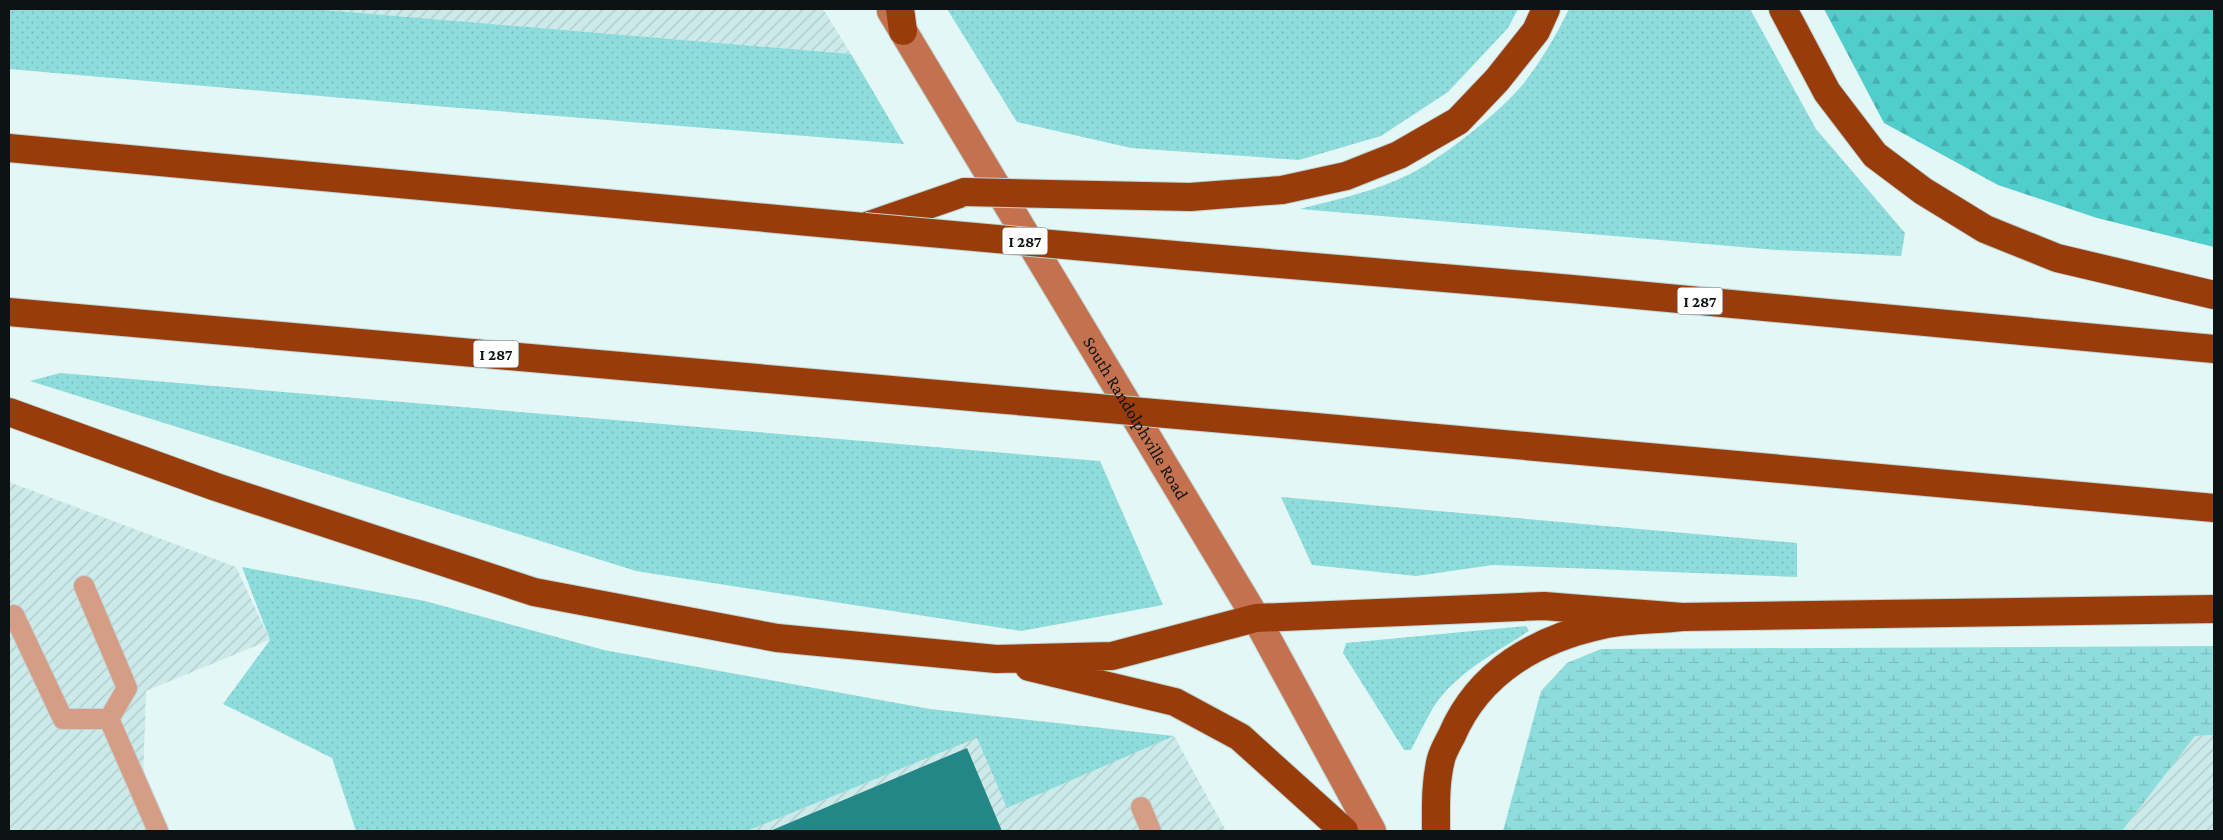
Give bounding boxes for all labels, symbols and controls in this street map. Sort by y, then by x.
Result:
road number: I 287 [1002,228,1048,255]
road number: I 287 [1678,288,1722,314]
street label: South Randolphville Road [1079,333,1193,504]
road number: I 287 [474,340,518,368]

